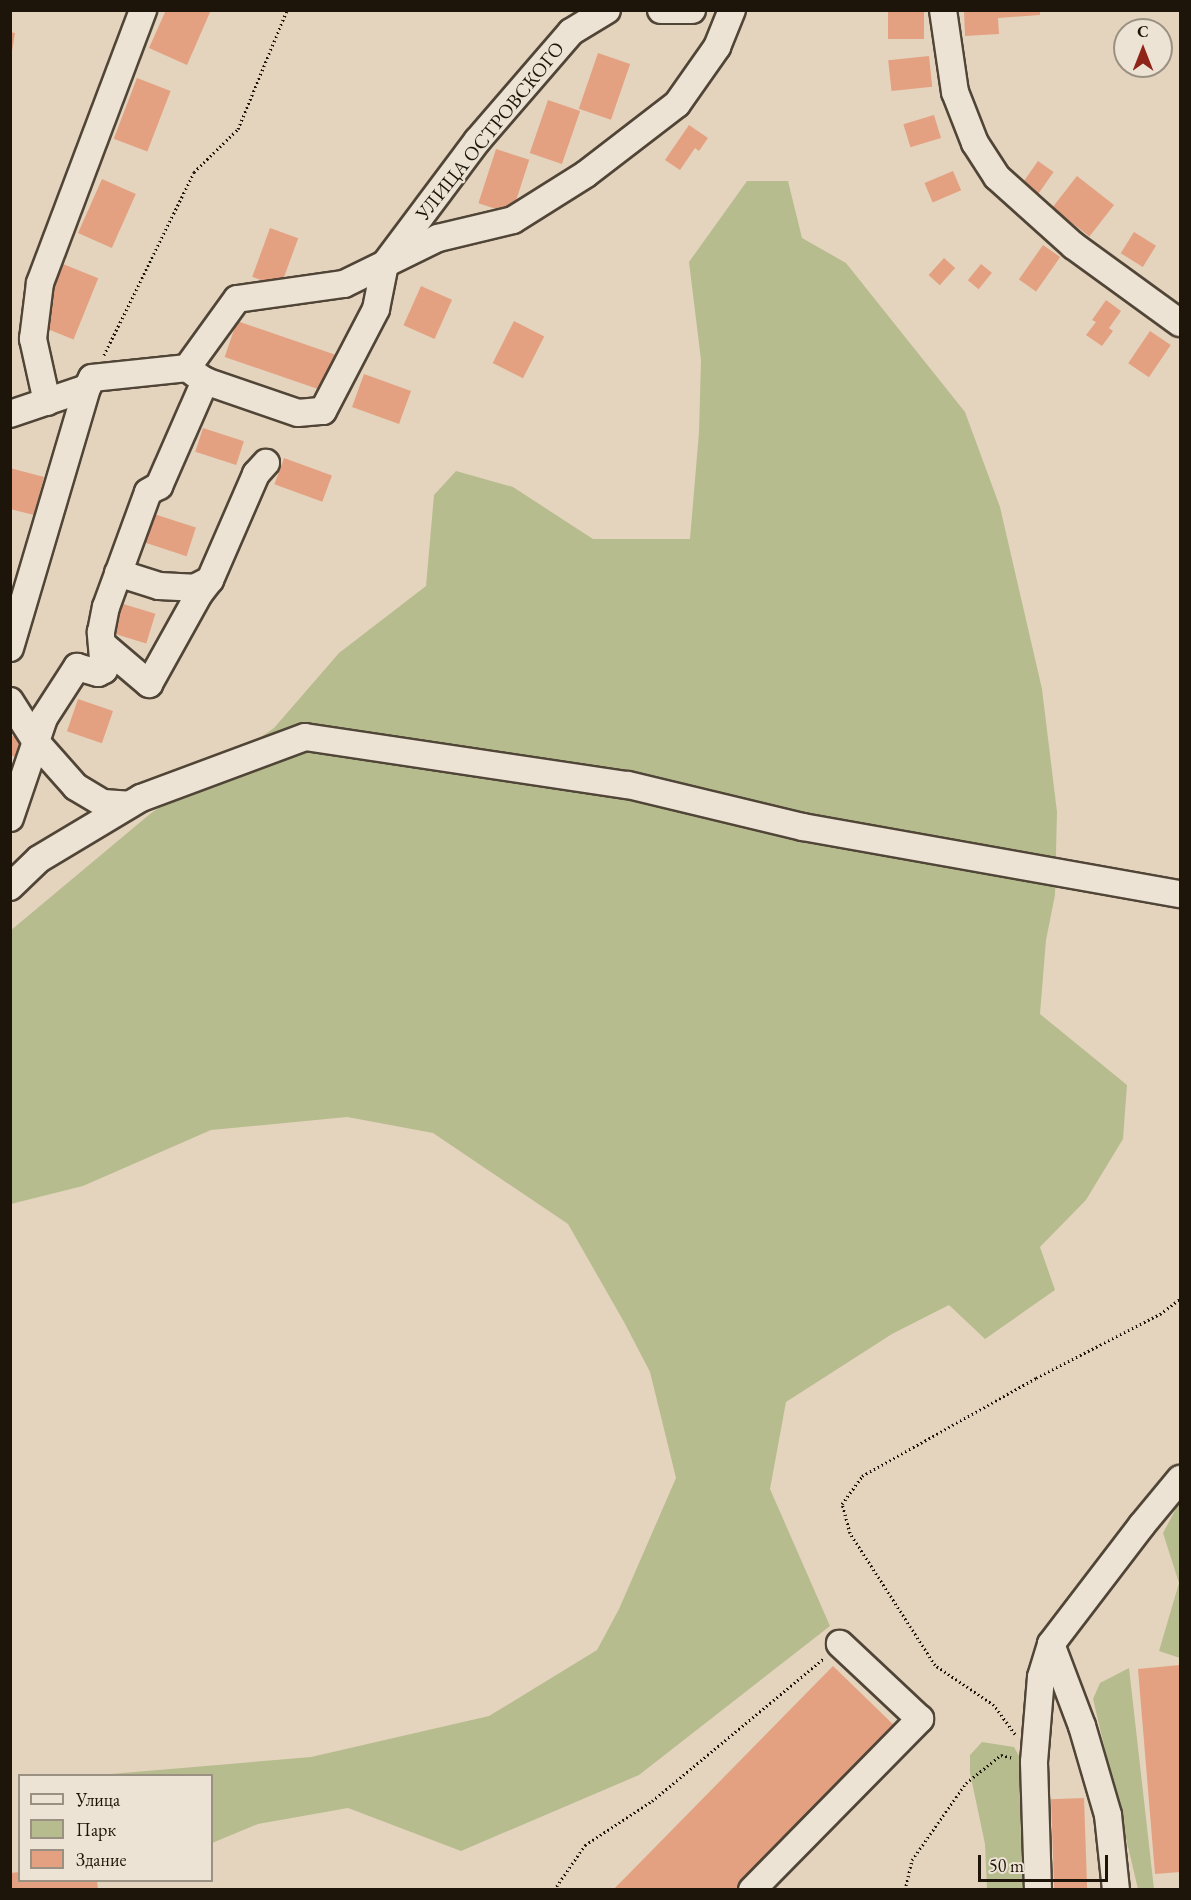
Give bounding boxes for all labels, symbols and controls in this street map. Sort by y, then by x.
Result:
north arrow [1113,18,1173,78]
text: С [1137,21,1149,42]
street label: УЛИЦА ОСТРОВСКОГО [411,37,569,225]
legend [18,1774,213,1882]
text: Улица [76,1788,120,1811]
text: Парк [76,1818,116,1841]
scale bar [981,1843,1112,1881]
text: Здание [76,1848,126,1871]
text: 50 m [989,1854,1024,1877]

